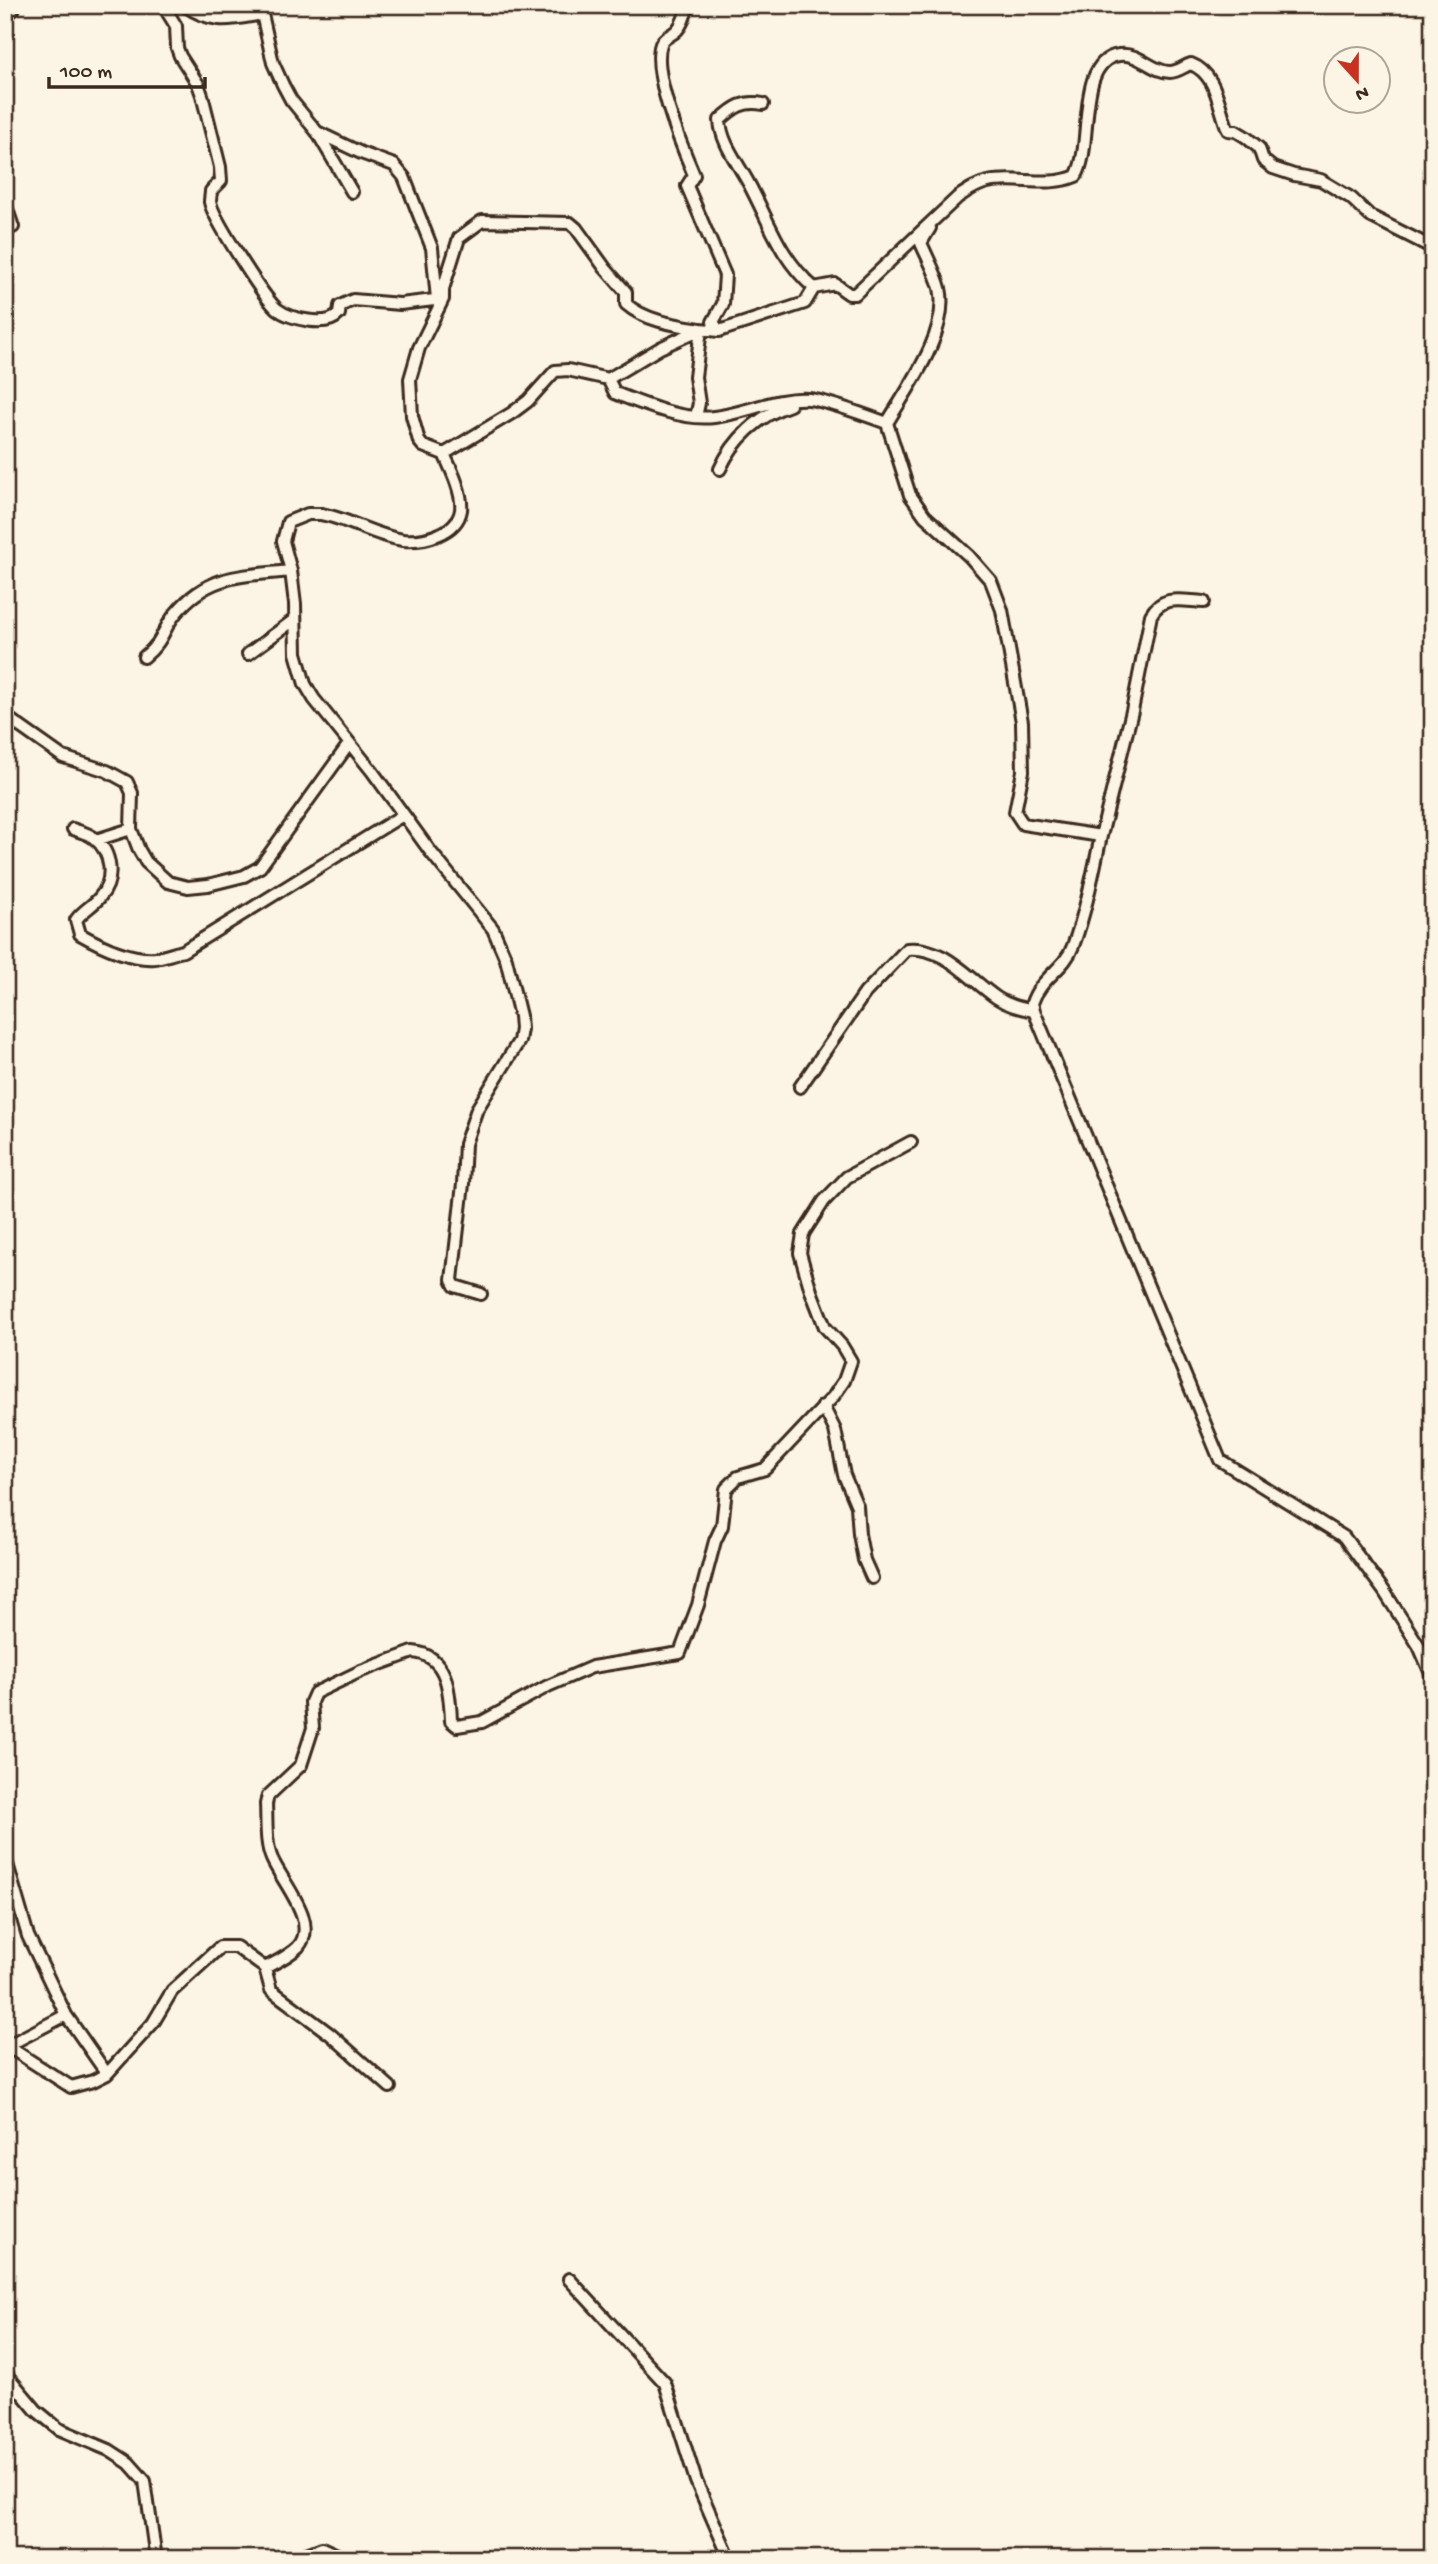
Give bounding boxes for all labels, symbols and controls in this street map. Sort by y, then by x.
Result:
scale bar [49,46,205,90]
north arrow [1322,46,1392,116]
text: 100 m [59,61,112,86]
text: N [1352,80,1372,106]

